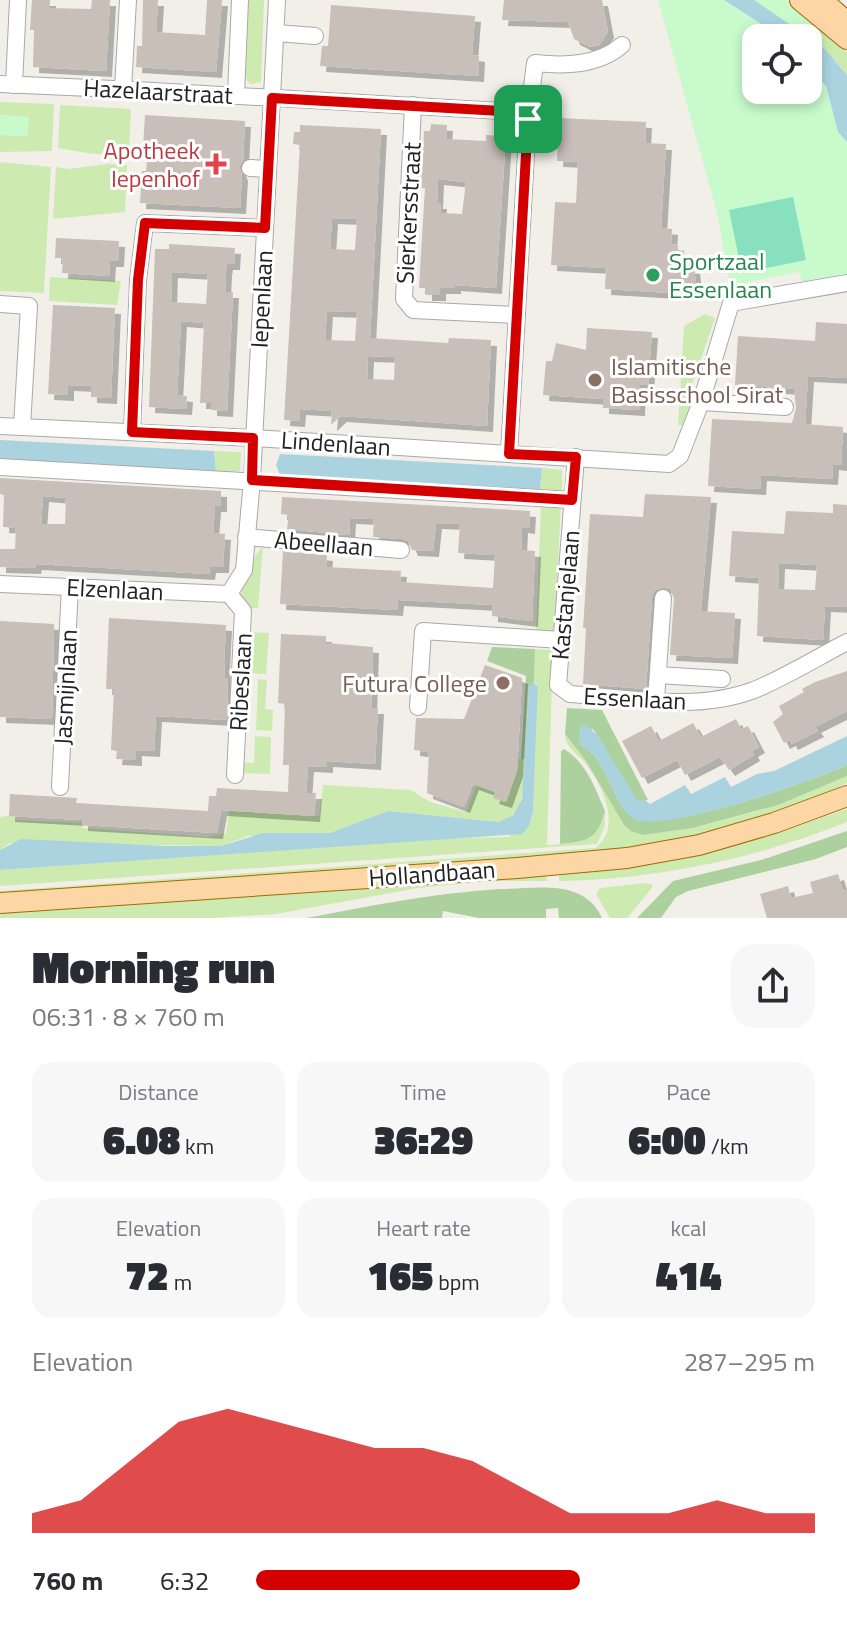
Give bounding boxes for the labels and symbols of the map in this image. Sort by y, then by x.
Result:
street label: Hazelaarstraat [82,69,234,113]
pin [494,85,562,153]
place label: Apotheek Iepenhof [103,132,201,196]
street label: Sierkersstraat [386,141,430,285]
marker: Apotheek Iepenhof [207,155,225,173]
place label: Sportzaal Essenlaan [669,243,772,307]
street label: Iepenlaan [240,249,282,349]
marker: Sportzaal Essenlaan [644,266,662,284]
place label: Islamitische Basisschool Sirat [611,348,784,412]
marker: Islamitische Basisschool Sirat [586,371,604,389]
street label: Lindenlaan [280,421,392,465]
street label: Abeellaan [273,521,375,565]
street label: Kastanjelaan [541,529,589,661]
street label: Elzenlaan [66,568,164,610]
street label: Jasmijnlaan [44,628,86,746]
street label: Ribeslaan [219,632,261,732]
place label: Futura College [342,665,487,701]
marker: Futura College [494,674,512,692]
street label: Essenlaan [583,677,687,719]
street label: Hollandbaan [367,851,497,895]

